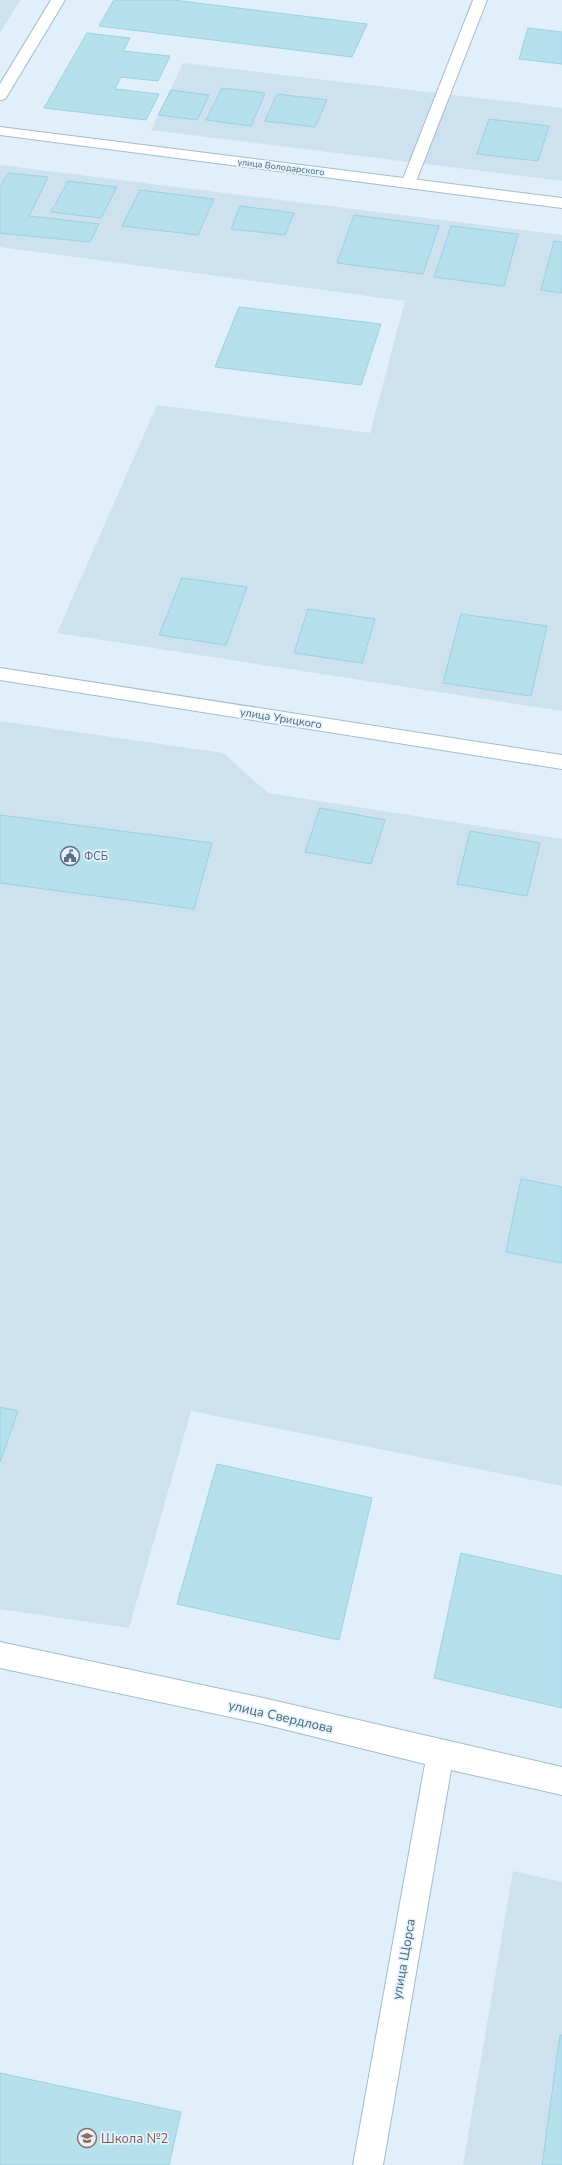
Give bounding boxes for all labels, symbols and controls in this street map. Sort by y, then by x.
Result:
street label: улица Володарского [237,156,325,178]
street label: улица Урицкого [239,705,323,732]
public building icon: ФСБ [59,845,81,867]
place label: ФСБ [84,849,108,864]
street label: улица Свердлова [227,1696,335,1738]
street label: улица Щорса [388,1917,420,2001]
school or university icon: Школа №2 [76,2127,98,2149]
place label: Школа №2 [101,2130,168,2148]

